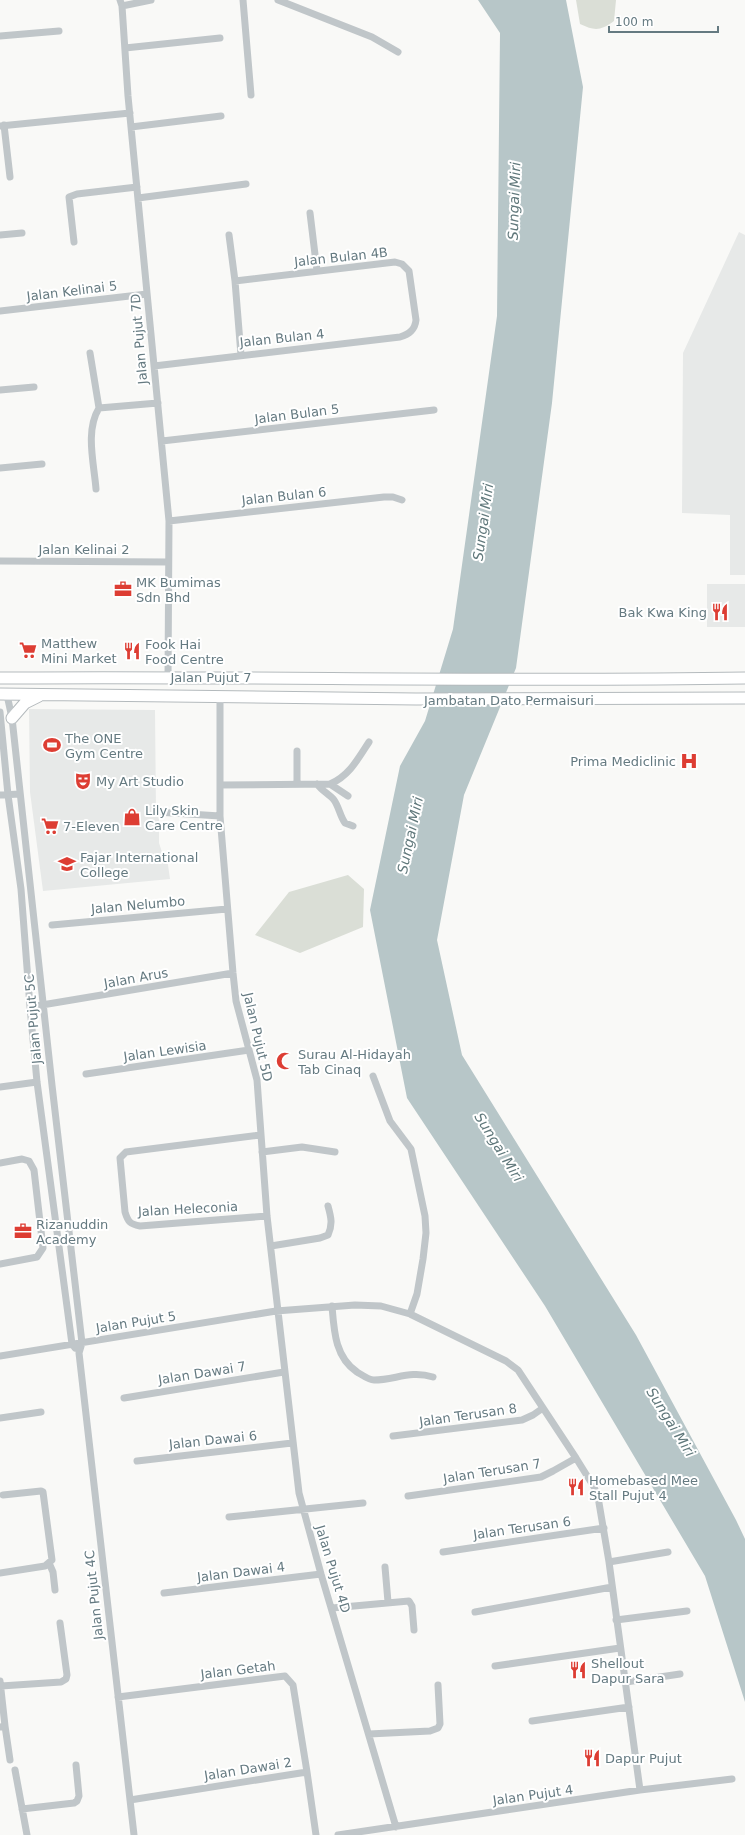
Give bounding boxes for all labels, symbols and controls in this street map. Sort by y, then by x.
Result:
scale bar [609,8,718,34]
text: 100 m [615,15,653,29]
water label: Sungai Miri [505,162,523,240]
street label: Jalan Bulan 4B [292,245,389,269]
street label: Jalan Kelinai 5 [25,278,118,304]
street label: Jalan Pujut 7D [128,293,151,386]
street label: Jalan Bulan 4 [238,326,325,350]
street label: Jalan Bulan 5 [253,401,340,427]
water label: Sungai Miri [470,482,496,562]
street label: Jalan Bulan 6 [240,484,327,508]
street label: Jalan Kelinai 2 [37,542,130,557]
place label: MK Bumimas Sdn Bhd [136,575,221,605]
office icon: MK Bumimas Sdn Bhd [113,579,133,599]
restaurant icon: Bak Kwa King [710,602,730,622]
place label: Bak Kwa King [619,605,707,620]
place label: Matthew Mini Market [41,636,117,666]
place label: Fook Hai Food Centre [145,637,224,667]
supermarket icon: Matthew Mini Market [18,640,38,660]
restaurant icon: Fook Hai Food Centre [122,641,142,661]
street label: Jalan Pujut 7 [170,670,251,685]
street label: Jambatan Dato Permaisuri [423,693,594,708]
place label: The ONE Gym Centre [64,731,143,761]
sports icon: The ONE Gym Centre [42,735,62,755]
hospital icon: Prima Mediclinic [679,751,699,771]
place label: Prima Mediclinic [570,754,676,769]
theatre icon: My Art Studio [73,771,93,791]
place label: My Art Studio [96,774,184,789]
water label: Sungai Miri [394,795,426,875]
place label: Lily Skin Care Centre [145,803,223,833]
shop icon: Lily Skin Care Centre [122,807,142,827]
supermarket icon: 7-Eleven [40,816,60,836]
place label: 7-Eleven [63,819,120,834]
place label: Fajar International College [80,850,198,880]
school or university icon: Fajar International College [57,854,77,874]
street label: Jalan Nelumbo [89,893,186,917]
street label: Jalan Arus [102,965,170,991]
street label: Jalan Pujut 5C [22,974,44,1065]
street label: Jalan Pujut 5D [240,990,276,1083]
street label: Jalan Lewisia [122,1038,207,1064]
place label: Surau Al-Hidayah Tab Cinaq [297,1047,411,1077]
mosque icon: Surau Al-Hidayah Tab Cinaq [275,1051,295,1071]
water label: Sungai Miri [472,1110,527,1184]
street label: Jalan Heleconia [137,1199,238,1219]
place label: Rizanuddin Academy [36,1217,108,1247]
office icon: Rizanuddin Academy [13,1221,33,1241]
street label: Jalan Pujut 5 [94,1308,177,1336]
street label: Jalan Dawai 7 [156,1359,247,1387]
water label: Sungai Miri [644,1385,699,1459]
street label: Jalan Terusan 8 [417,1401,518,1429]
street label: Jalan Dawai 6 [167,1428,258,1452]
street label: Jalan Terusan 7 [441,1456,542,1486]
place label: Homebased Mee Stall Pujut 4 [589,1473,698,1503]
restaurant icon: Homebased Mee Stall Pujut 4 [566,1477,586,1497]
street label: Jalan Terusan 6 [471,1514,572,1542]
street label: Jalan Pujut 4D [312,1522,353,1615]
street label: Jalan Pujut 4C [82,1549,106,1642]
street label: Jalan Dawai 4 [195,1559,286,1585]
place label: Shellout Dapur Sara [591,1656,664,1686]
street label: Jalan Getah [199,1658,276,1682]
restaurant icon: Shellout Dapur Sara [568,1660,588,1680]
restaurant icon: Dapur Pujut [582,1748,602,1768]
place label: Dapur Pujut [605,1751,682,1766]
street label: Jalan Dawai 2 [202,1755,293,1783]
street label: Jalan Pujut 4 [491,1782,574,1808]

